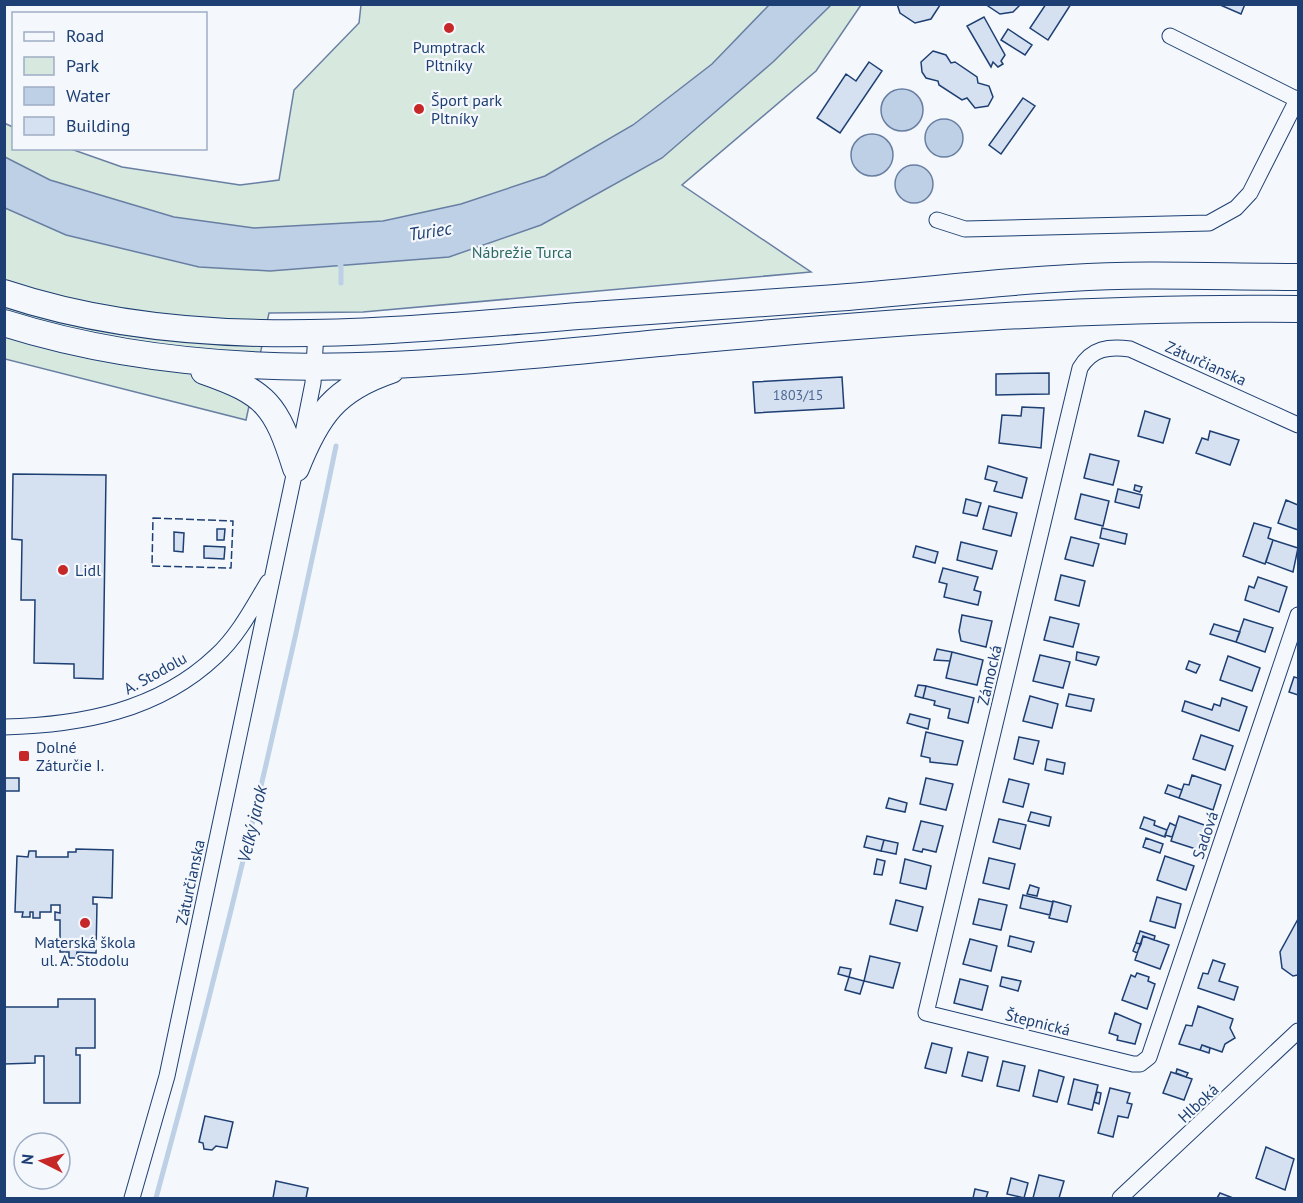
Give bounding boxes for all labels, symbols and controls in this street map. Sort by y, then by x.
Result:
legend [12,12,207,150]
marker: Pumptrack Pltníky [442,21,456,35]
text: Road [66,24,104,47]
place label: Pumptrack Pltníky [413,37,486,75]
text: Park [66,54,99,77]
text: Water [66,84,110,107]
place label: Šport park Pltníky [431,90,502,128]
marker: Šport park Pltníky [412,102,426,116]
text: Building [66,114,130,137]
water label: Turiec [407,216,454,246]
park label: Nábrežie Turca [472,242,572,262]
street label: Záturčianska [1162,336,1250,390]
house number: 1803/15 [773,386,823,404]
place label: Lidl [75,560,101,580]
marker: Lidl [56,563,70,577]
street label: Zámocká [972,643,1006,707]
street label: A. Stodolu [120,648,190,698]
place label: Dolné Záturčie I. [36,737,104,775]
marker: Dolné Záturčie I. [17,749,31,763]
water label: Veľký jarok [232,782,272,865]
street label: Sadová [1188,809,1222,861]
street label: Záturčianska [171,838,209,926]
marker: Materská škola ul. A. Stodolu [78,916,92,930]
place label: Materská škola ul. A. Stodolu [34,932,136,970]
street label: Štepnická [1003,1004,1073,1040]
street label: Hlboká [1174,1079,1222,1127]
north arrow [12,1131,72,1191]
text: N [17,1153,38,1166]

